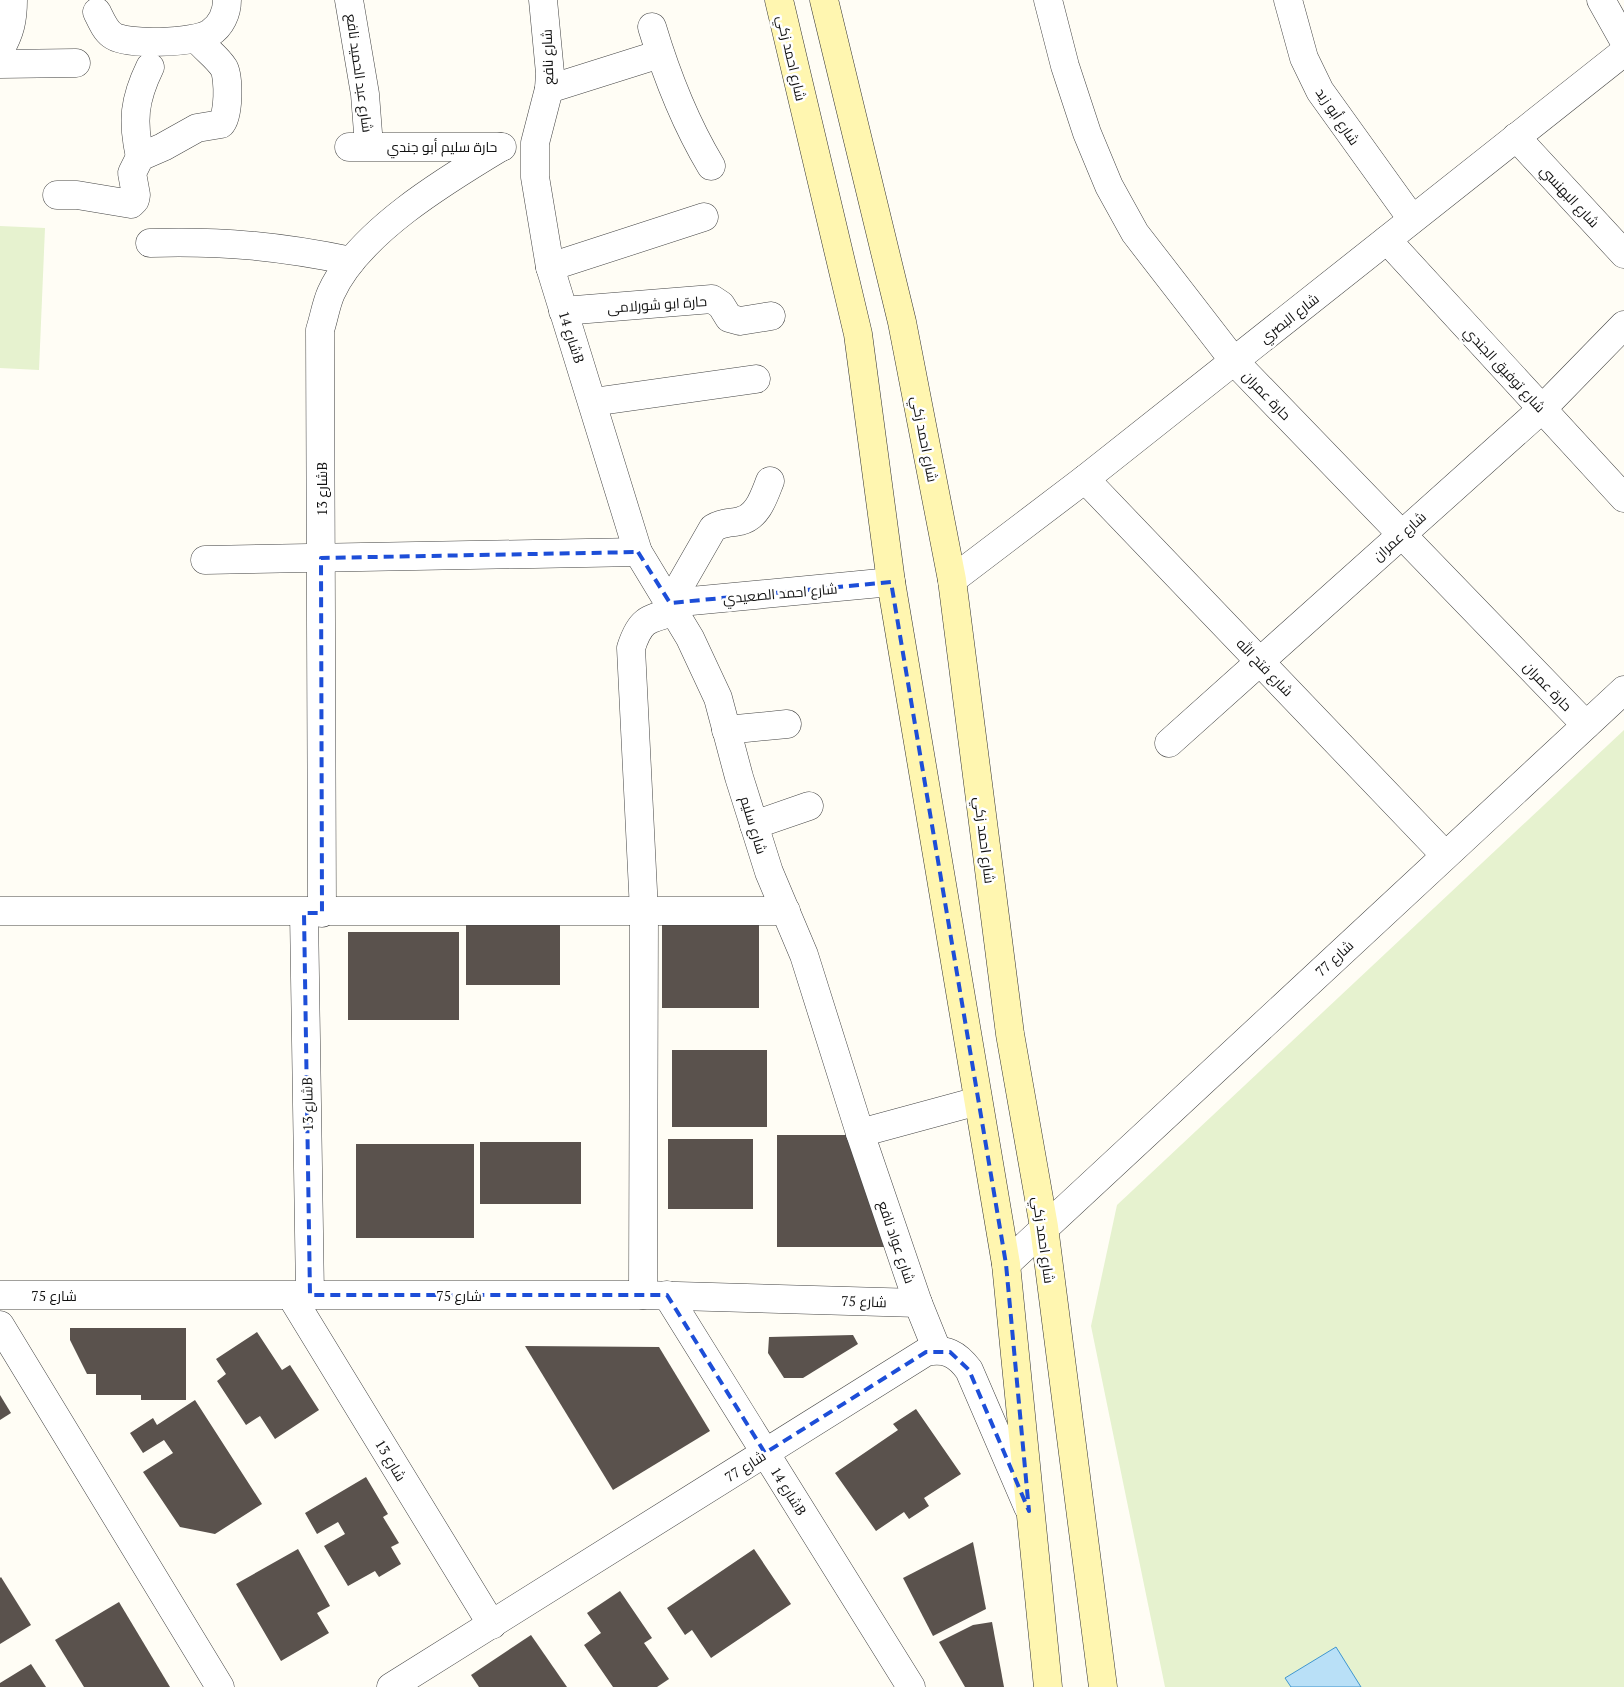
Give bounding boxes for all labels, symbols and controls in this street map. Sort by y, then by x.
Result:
street label: شارع عبد الحميد نافع [342,12,378,134]
street label: شارع احمد زكي [770,13,811,103]
street label: شارع نافع [537,29,557,85]
street label: شارع أبو زيد [1312,84,1364,148]
street label: حارة سليم أبو جندي [387,137,497,159]
street label: شارع البهنسي [1535,161,1604,233]
street label: شارع البصري [1255,289,1324,350]
street label: حارة ابو شورلامى [607,291,707,317]
street label: شارع 14B [555,308,589,366]
street label: شارع توفيق الجندي [1458,322,1550,418]
street label: حارة عمران [1239,366,1295,424]
street label: شارع احمد زكي [904,394,943,484]
street label: شارع 13B [312,462,331,516]
street label: شارع عمران [1368,507,1430,565]
street label: شارع احمد الصعيدي [722,579,838,610]
street label: شارع فتح الله [1233,634,1297,700]
street label: حارة عمران [1520,657,1576,715]
street label: شارع سليم [735,794,772,857]
street label: شارع احمد زكي [967,796,1000,885]
street label: شارع 77 [1311,936,1357,980]
street label: شارع 13B [297,1077,317,1131]
street label: شارع احمد زكي [1026,1195,1059,1285]
street label: شارع عواد نافع [874,1198,920,1286]
street label: شارع 75 [31,1286,77,1305]
street label: شارع 75 [436,1286,482,1305]
street label: شارع 75 [841,1291,887,1311]
street label: شارع 13 [371,1436,411,1484]
street label: شارع 77 [721,1446,769,1486]
street label: شارع 14B [767,1463,811,1519]

